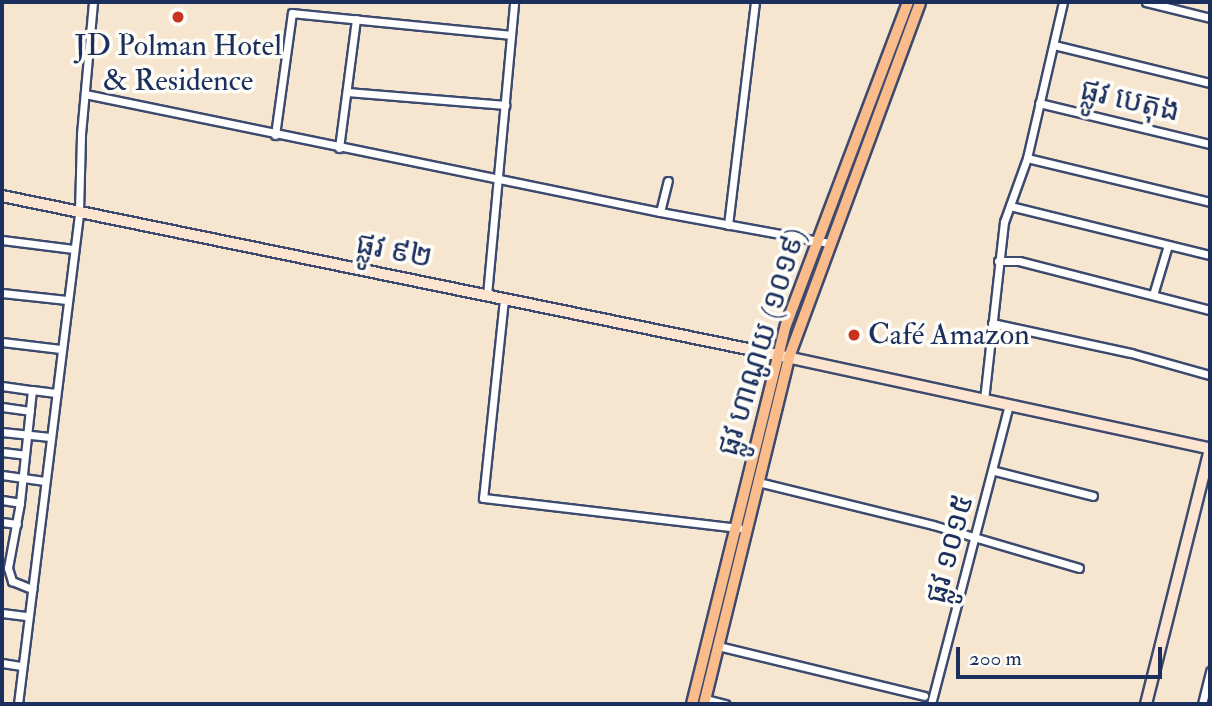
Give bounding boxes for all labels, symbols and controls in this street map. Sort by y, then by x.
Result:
marker: JD Polman Hotel & Residence [170,9,186,25]
place label: JD Polman Hotel & Residence [74,28,282,98]
street label: ផ្លូវ បេតុង [1077,72,1183,130]
street label: ផ្លូវ ហាណូយ (១០១៩) [710,224,814,460]
street label: ផ្លូវ ៩២ [353,226,435,276]
place label: Café Amazon [868,317,1030,353]
marker: Café Amazon [846,327,862,343]
street label: ផ្លូវ ១០១៥ [918,491,982,607]
scale bar [960,632,1166,676]
text: 200 m [969,645,1022,672]

